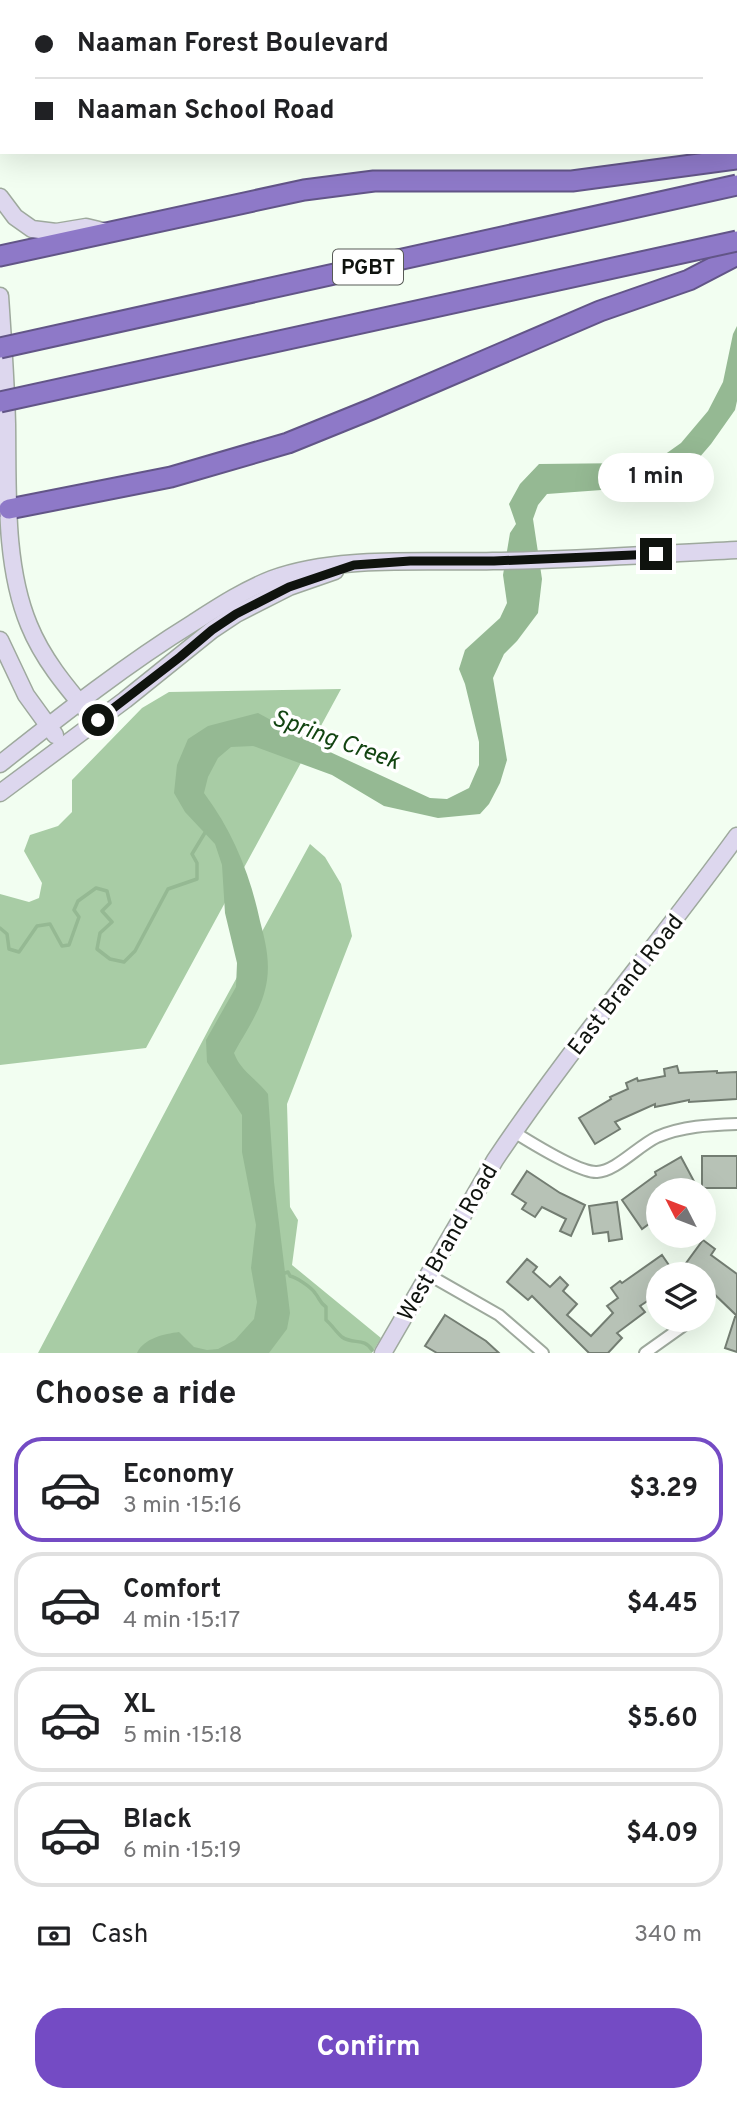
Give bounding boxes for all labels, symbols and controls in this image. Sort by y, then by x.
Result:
text: Naaman Forest Boulevard [77,28,389,61]
text: Naaman School Road [77,95,335,128]
road number: PGBT [333,250,403,284]
callout: 1 min [598,452,714,502]
text: 1 min [628,463,684,492]
route end [640,538,672,570]
route start [82,704,114,736]
water label: Spring Creek [267,704,404,778]
street label: East Brand Road [563,909,691,1062]
street label: West Brand Road [392,1160,506,1327]
north arrow [646,1178,716,1248]
map controls [646,1178,716,1332]
button: layers [646,1262,716,1332]
text: Choose a ride [35,1375,236,1415]
icon: car [39,1458,102,1521]
text: Economy [123,1459,234,1492]
text: $3.29 [629,1473,698,1506]
text: 3 min · 15:16 [123,1492,242,1521]
icon: car [39,1573,102,1636]
text: Comfort [123,1574,221,1607]
text: $4.45 [627,1588,698,1621]
text: 4 min · 15:17 [123,1607,240,1636]
icon: car [39,1688,102,1751]
text: XL [123,1689,155,1722]
text: $5.60 [627,1703,698,1736]
text: 5 min · 15:18 [123,1722,242,1751]
icon: car [39,1803,102,1866]
text: Black [123,1804,192,1837]
text: $4.09 [626,1818,698,1851]
text: 6 min · 15:19 [123,1837,242,1866]
icon: cash [35,1917,73,1955]
text: Cash [91,1919,148,1952]
text: 340 m [634,1921,702,1950]
button: Confirm [35,2008,702,2088]

